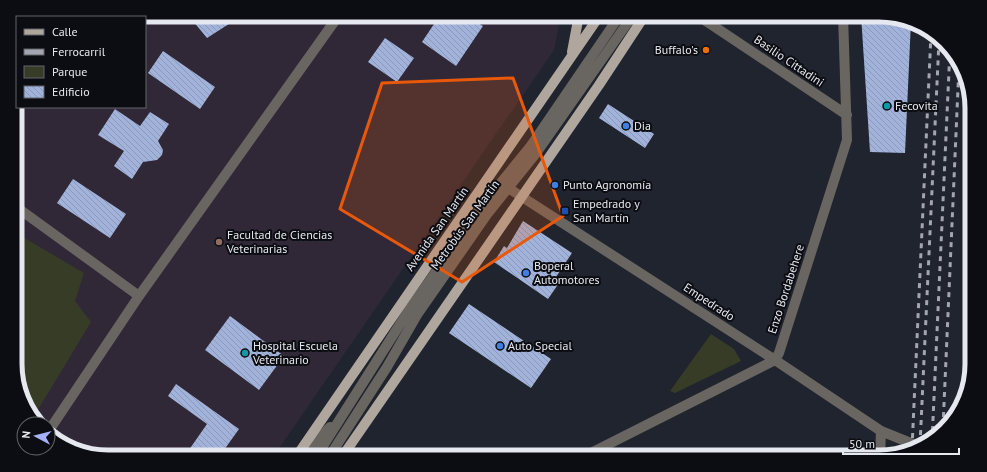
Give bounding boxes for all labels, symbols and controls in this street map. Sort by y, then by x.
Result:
legend [16,16,146,108]
text: Calle [52,24,78,39]
street label: Basilio Cittadini [751,32,827,90]
place label: Buffalo's [655,42,698,57]
text: Ferrocarril [52,44,106,59]
marker: Buffalo's [701,45,711,55]
text: Parque [52,64,87,79]
text: Edificio [52,84,90,99]
place label: Fecovita [895,98,938,113]
marker: Fecovita [882,101,892,111]
place label: Dia [634,118,651,133]
marker: Dia [621,121,631,131]
street label: Metrobús San Martín [427,177,502,272]
place label: Punto Agronomía [563,177,651,192]
marker: Punto Agronomía [550,180,560,190]
street label: Avenida San Martín [402,184,471,274]
place label: Empedrado y San Martín [573,196,640,225]
marker: Empedrado y San Martín [560,206,570,216]
place label: Facultad de Ciencias Veterinarias [226,227,332,256]
marker: Facultad de Ciencias Veterinarias [214,237,224,247]
street label: Enzo Bordabehere [764,242,807,335]
place label: Boperal Automotores [534,258,600,287]
marker: Boperal Automotores [521,268,531,278]
street label: Empedrado [681,279,738,324]
place label: Hospital Escuela Veterinario [252,338,338,367]
place label: Auto Special [508,338,572,353]
marker: Auto Special [495,341,505,351]
marker: Hospital Escuela Veterinario [240,348,250,358]
north arrow [16,416,56,456]
text: N [19,430,33,439]
scale bar [843,430,959,456]
text: 50 m [849,436,875,451]

